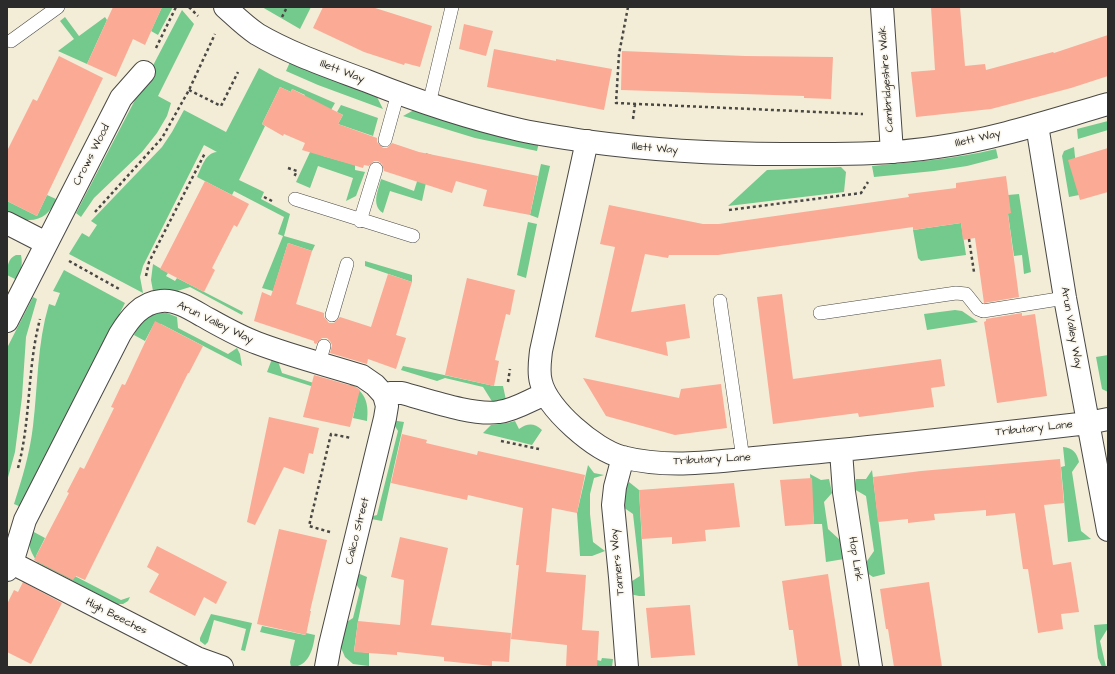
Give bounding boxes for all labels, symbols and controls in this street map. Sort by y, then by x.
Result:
street label: Cambridgeshire Walk [877,25,897,133]
street label: Illett Way [318,58,366,86]
street label: Crows Wood [71,122,113,188]
street label: Illett Way [954,127,1002,151]
street label: Illett Way [631,140,679,158]
street label: Arun Valley Way [1057,286,1085,370]
street label: Arun Valley Way [175,299,255,347]
street label: Tributary Lane [995,418,1073,440]
street label: Tributary Lane [673,451,751,469]
street label: Calico Street [343,496,373,566]
street label: Tanners Way [608,528,628,596]
street label: Hop Link [845,536,865,582]
street label: High Beeches [83,596,149,638]

